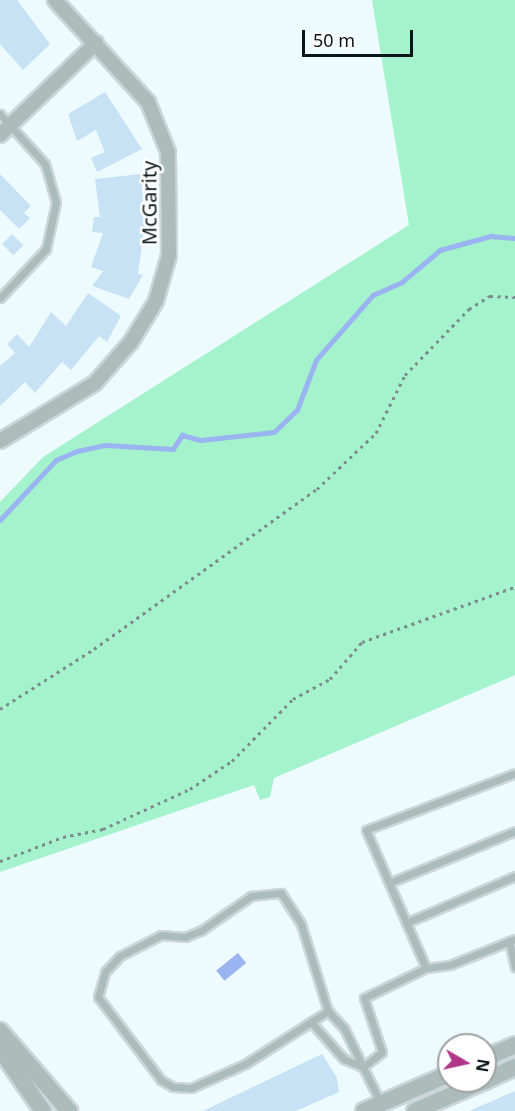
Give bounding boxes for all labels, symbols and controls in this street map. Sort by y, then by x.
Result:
scale bar [305,18,416,56]
text: 50 m [313,28,355,52]
street label: McGarity [137,161,161,245]
north arrow [437,1033,497,1093]
text: N [471,1057,495,1074]

